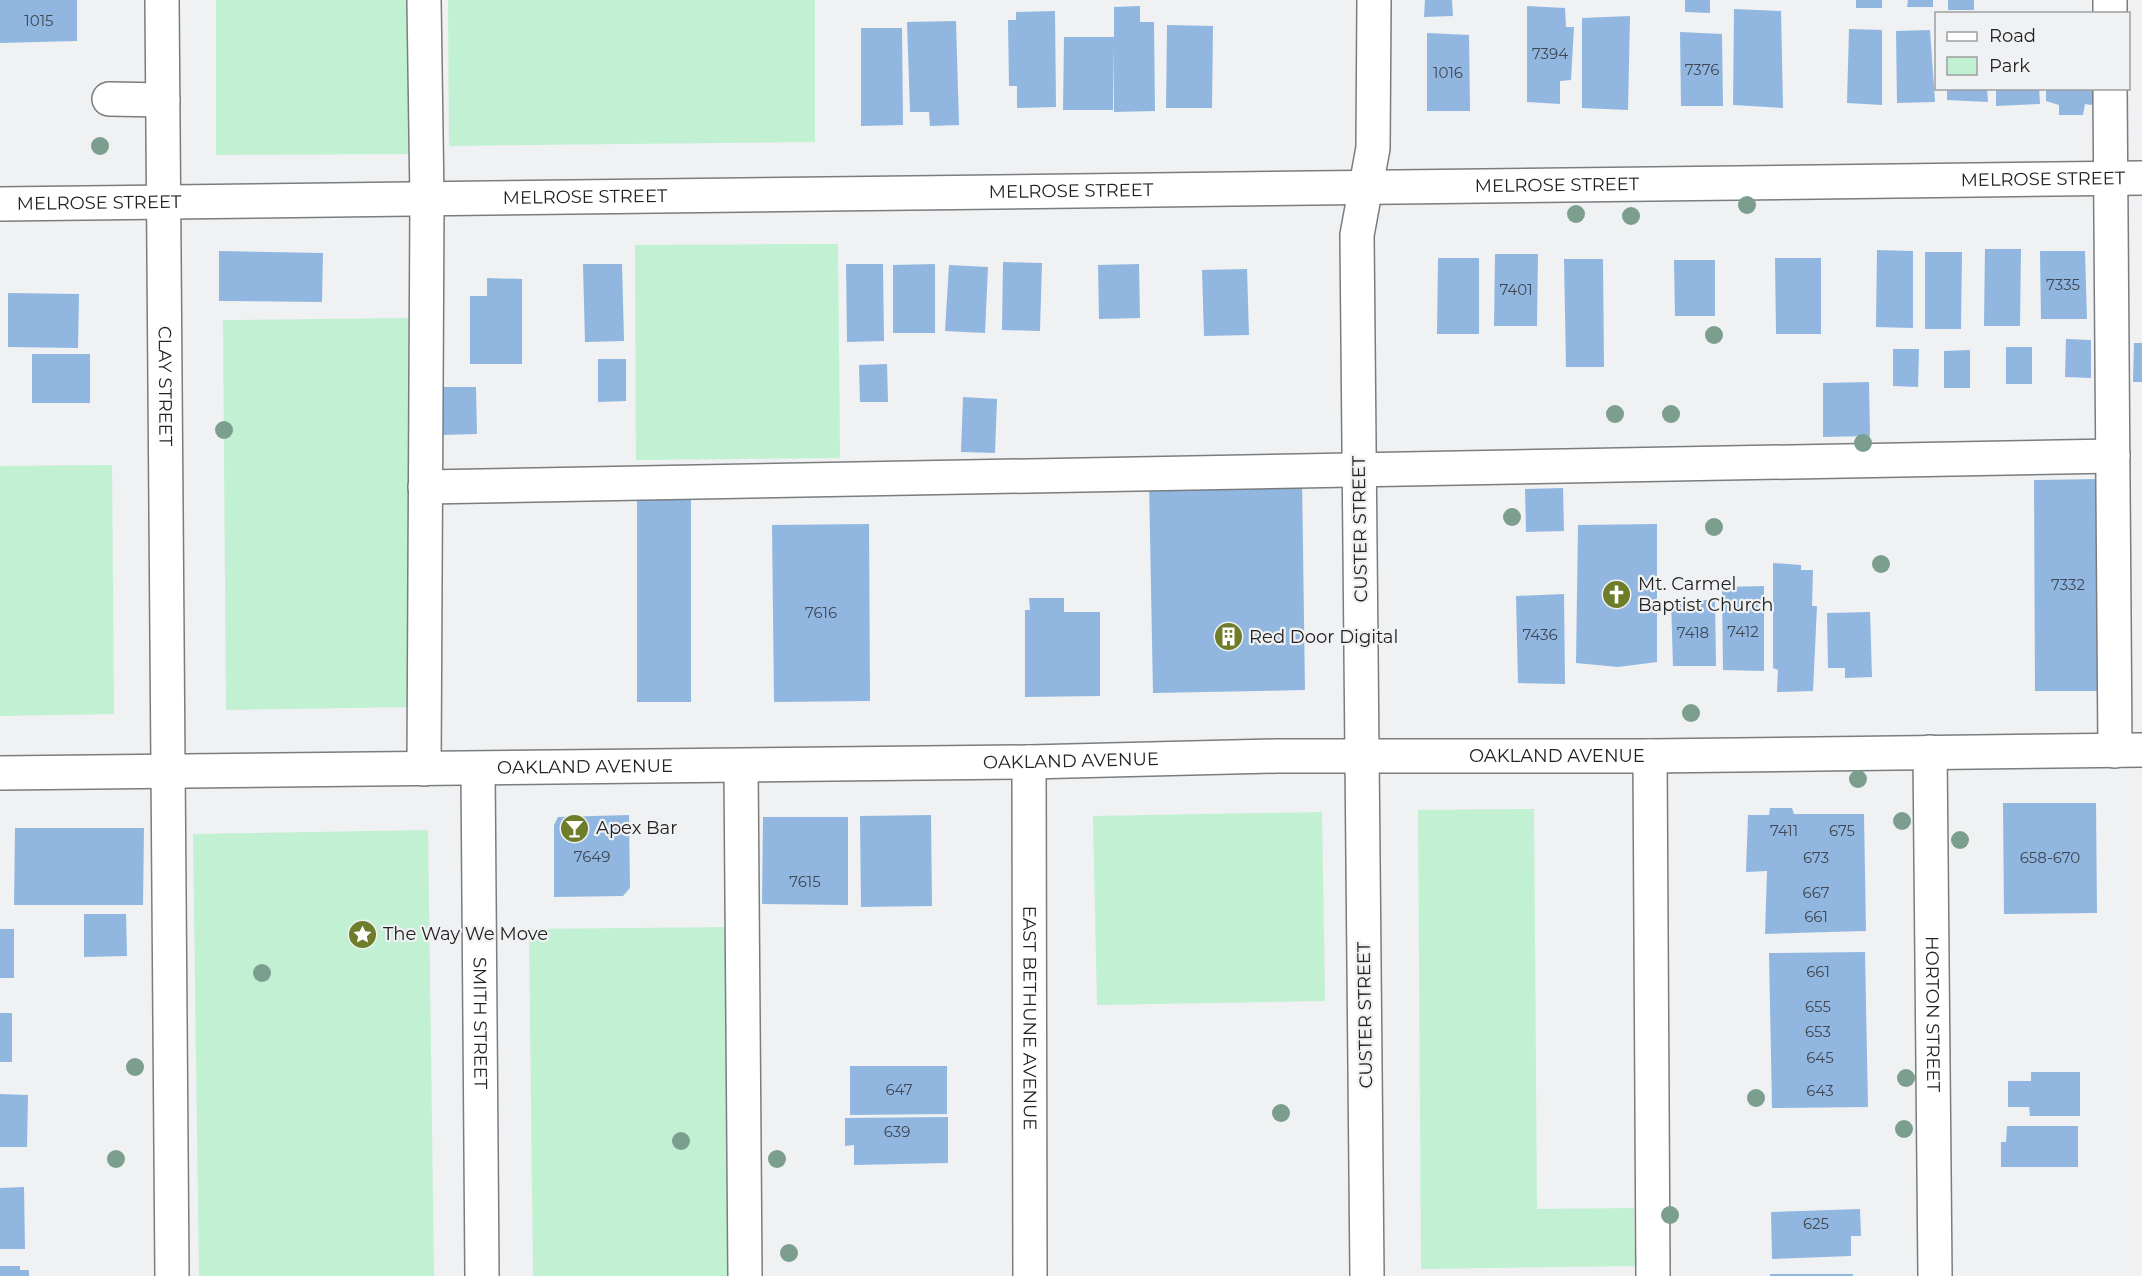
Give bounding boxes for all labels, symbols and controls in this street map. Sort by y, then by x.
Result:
house number: 1015 [24,11,54,30]
legend [1935,12,2130,90]
text: Road [1989,25,2036,47]
house number: 7394 [1532,44,1568,63]
text: Park [1989,55,2030,77]
house number: 7376 [1685,60,1719,79]
house number: 1016 [1433,63,1463,82]
street label: MELROSE STREET [1960,167,2126,191]
street label: MELROSE STREET [1475,173,1640,197]
street label: MELROSE STREET [989,179,1154,203]
street label: MELROSE STREET [503,185,668,209]
street label: MELROSE STREET [17,191,182,215]
house number: 7335 [2046,275,2080,294]
house number: 7401 [1499,280,1533,299]
street label: CLAY STREET [154,326,177,447]
street label: CUSTER STREET [1348,455,1372,603]
place label: Mt. Carmel Baptist Church [1638,573,1774,616]
house number: 7332 [2051,575,2085,594]
church icon: Mt. Carmel Baptist Church [1601,578,1633,610]
house number: 7616 [805,603,837,622]
building icon: Red Door Digital [1212,621,1244,653]
house number: 7412 [1727,622,1759,641]
house number: 7418 [1677,623,1709,642]
house number: 7436 [1522,625,1558,644]
place label: Red Door Digital [1249,626,1398,648]
street label: OAKLAND AVENUE [1469,745,1645,767]
street label: OAKLAND AVENUE [983,748,1159,773]
street label: OAKLAND AVENUE [497,755,673,779]
bar icon: Apex Bar [559,812,591,844]
place label: Apex Bar [596,817,677,839]
house number: 7411 [1770,821,1798,840]
house number: 675 [1829,821,1855,840]
house number: 7649 [574,847,610,866]
house number: 673 [1803,848,1829,867]
house number: 658-670 [2020,848,2080,867]
house number: 7615 [789,872,821,891]
house number: 667 [1803,883,1830,902]
street label: EAST BETHUNE AVENUE [1018,906,1041,1130]
house number: 661 [1804,907,1828,926]
place icon: The Way We Move [346,918,378,950]
place label: The Way We Move [383,923,548,945]
street label: HORTON STREET [1921,936,1944,1093]
street label: CUSTER STREET [1353,941,1377,1089]
street label: SMITH STREET [468,957,492,1090]
house number: 661 [1806,962,1830,981]
house number: 655 [1805,997,1831,1016]
house number: 653 [1805,1022,1831,1041]
house number: 645 [1806,1048,1834,1067]
house number: 647 [885,1080,913,1099]
house number: 643 [1806,1081,1834,1100]
house number: 639 [884,1122,910,1141]
house number: 625 [1803,1214,1829,1233]

